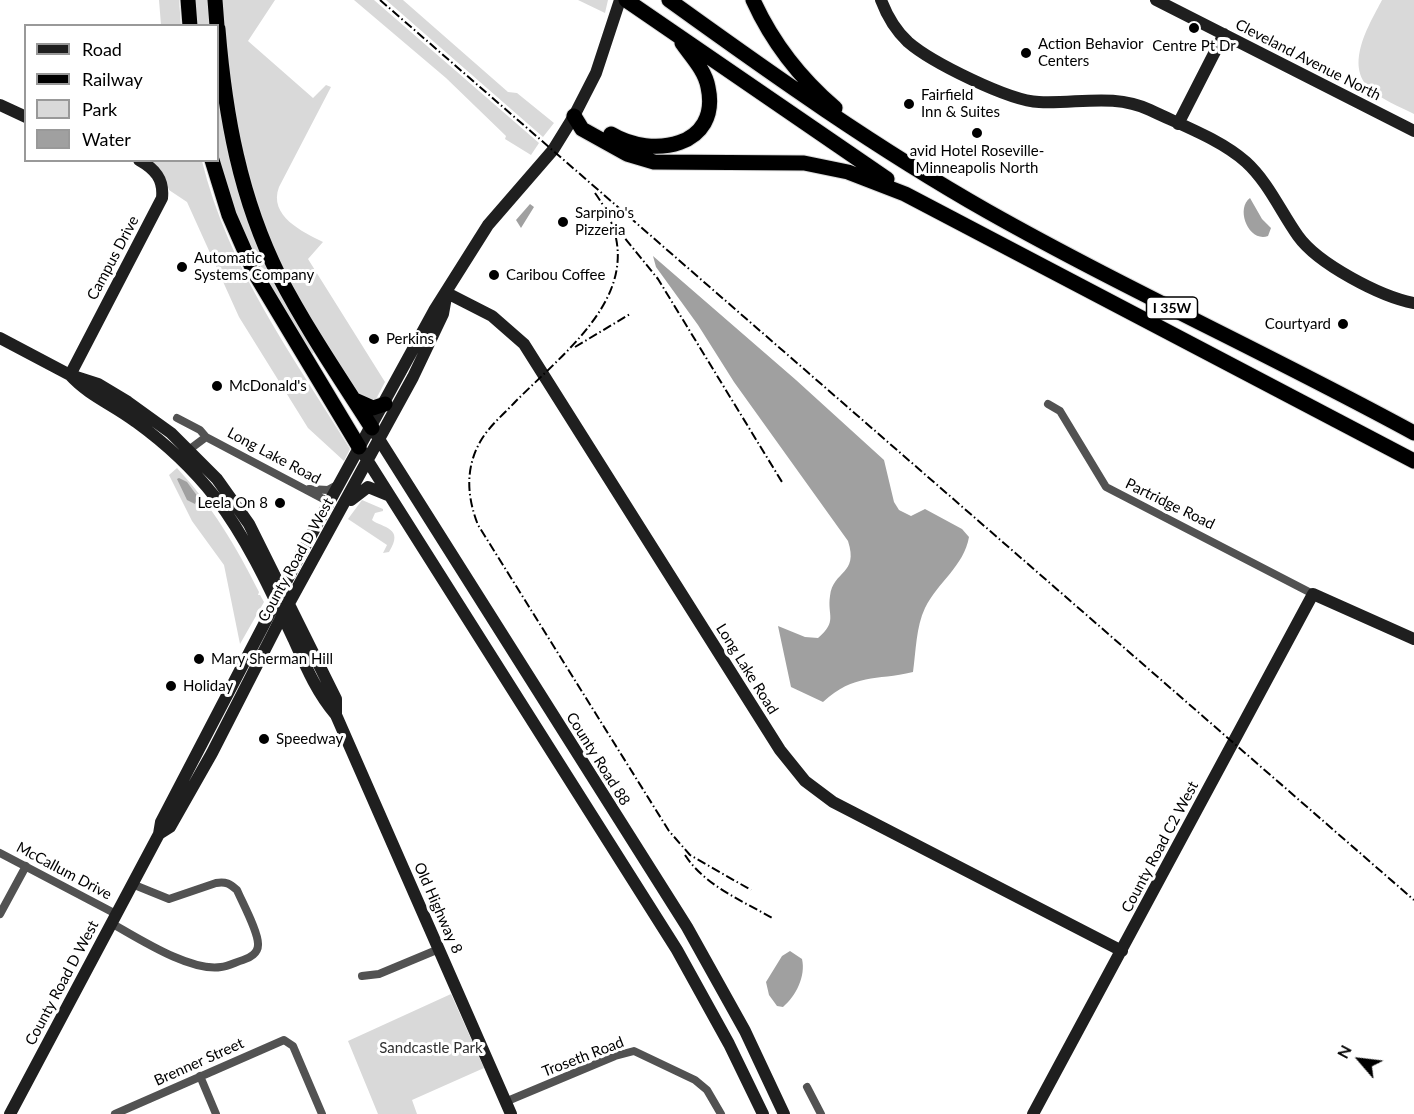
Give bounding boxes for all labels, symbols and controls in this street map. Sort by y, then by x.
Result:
street label: Cleveland Avenue North [1232,15,1384,105]
marker: Centre Pt Dr [1187,21,1201,35]
legend [24,24,219,162]
place label: Action Behavior Centers [1038,35,1144,70]
place label: Centre Pt Dr [1152,37,1236,55]
text: Road [82,38,122,60]
marker: Action Behavior Centers [1019,46,1033,60]
text: Railway [82,68,143,90]
place label: Fairfield Inn & Suites [921,86,1000,121]
marker: Fairfield Inn & Suites [902,97,916,111]
text: Park [82,98,117,120]
marker: avid Hotel Roseville- Minneapolis North [970,126,984,140]
text: Water [82,128,131,150]
place label: avid Hotel Roseville- Minneapolis North [910,142,1044,177]
place label: Sarpino's Pizzeria [575,204,634,239]
street label: Campus Drive [83,213,143,303]
marker: Sarpino's Pizzeria [556,215,570,229]
place label: Automatic Systems Company [194,249,314,284]
marker: Automatic Systems Company [175,260,189,274]
place label: Caribou Coffee [506,266,605,284]
marker: Caribou Coffee [487,268,501,282]
road number: I 35W [1146,297,1198,319]
place label: Courtyard [1265,315,1331,333]
marker: Courtyard [1336,317,1350,331]
place label: Perkins [386,330,434,348]
marker: Perkins [367,332,381,346]
place label: McDonald's [229,377,307,395]
marker: McDonald's [210,379,224,393]
street label: Long Lake Road [224,424,324,488]
street label: Partridge Road [1122,475,1218,533]
place label: Leela On 8 [197,494,268,512]
street label: County Road D West [254,495,338,625]
marker: Leela On 8 [273,496,287,510]
street label: Long Lake Road [712,621,782,717]
place label: Mary Sherman Hill [211,650,333,668]
marker: Mary Sherman Hill [192,652,206,666]
place label: Holiday [183,677,233,695]
marker: Holiday [164,679,178,693]
street label: County Road 88 [562,709,634,809]
place label: Speedway [276,730,343,748]
marker: Speedway [257,732,271,746]
street label: County Road C2 West [1118,778,1202,916]
street label: McCallum Drive [13,838,115,904]
street label: Old Highway 8 [410,860,466,956]
street label: County Road D West [21,918,103,1048]
north arrow [1330,1030,1390,1090]
street label: Troseth Road [540,1033,626,1081]
street label: Brenner Street [151,1034,247,1090]
park label: Sandcastle Park [379,1039,483,1057]
text: N [1332,1041,1355,1061]

